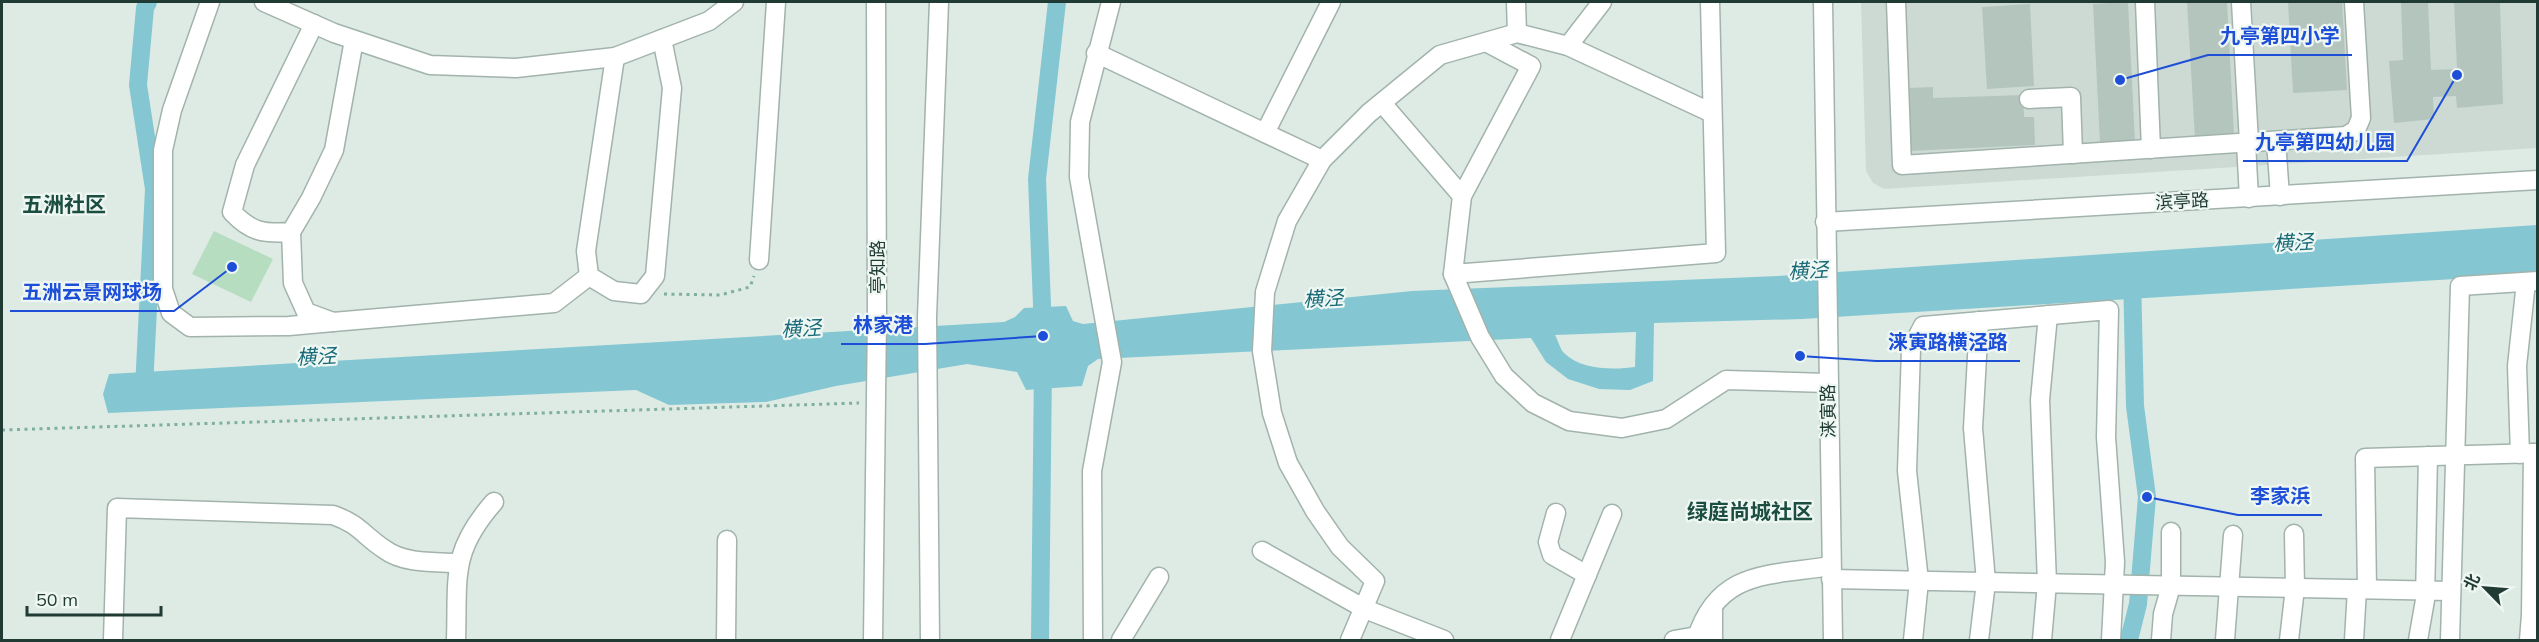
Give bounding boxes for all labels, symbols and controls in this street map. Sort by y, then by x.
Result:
callout: 九亭第四小学 [2208,17,2352,55]
text: 九亭第四小学 [2220,23,2340,48]
callout: 九亭第四幼儿园 [2243,123,2407,161]
text: 九亭第四幼儿园 [2255,129,2395,154]
street label: 滨亭路 [2154,188,2210,214]
district label: 五洲社区 [22,191,106,217]
water label: 横泾 [2272,228,2316,256]
street label: 亭知路 [866,240,889,294]
water label: 横泾 [1787,256,1831,284]
callout: 五洲云景网球场 [10,273,174,311]
text: 五洲云景网球场 [22,279,162,304]
water label: 横泾 [1302,284,1346,312]
callout: 林家港 [841,306,925,344]
text: 林家港 [853,312,913,337]
water label: 横泾 [780,314,824,342]
callout: 涞寅路横泾路 [1876,323,2020,361]
text: 涞寅路横泾路 [1888,329,2008,354]
water label: 横泾 [295,342,339,370]
street label: 涞寅路 [1816,384,1840,438]
callout: 李家浜 [2238,477,2322,515]
text: 李家浜 [2250,483,2310,508]
district label: 绿庭尚城社区 [1687,498,1813,524]
north arrow [2455,558,2515,618]
text: 北 [2459,570,2484,593]
scale bar [27,579,160,617]
text: 50 m [36,588,78,611]

